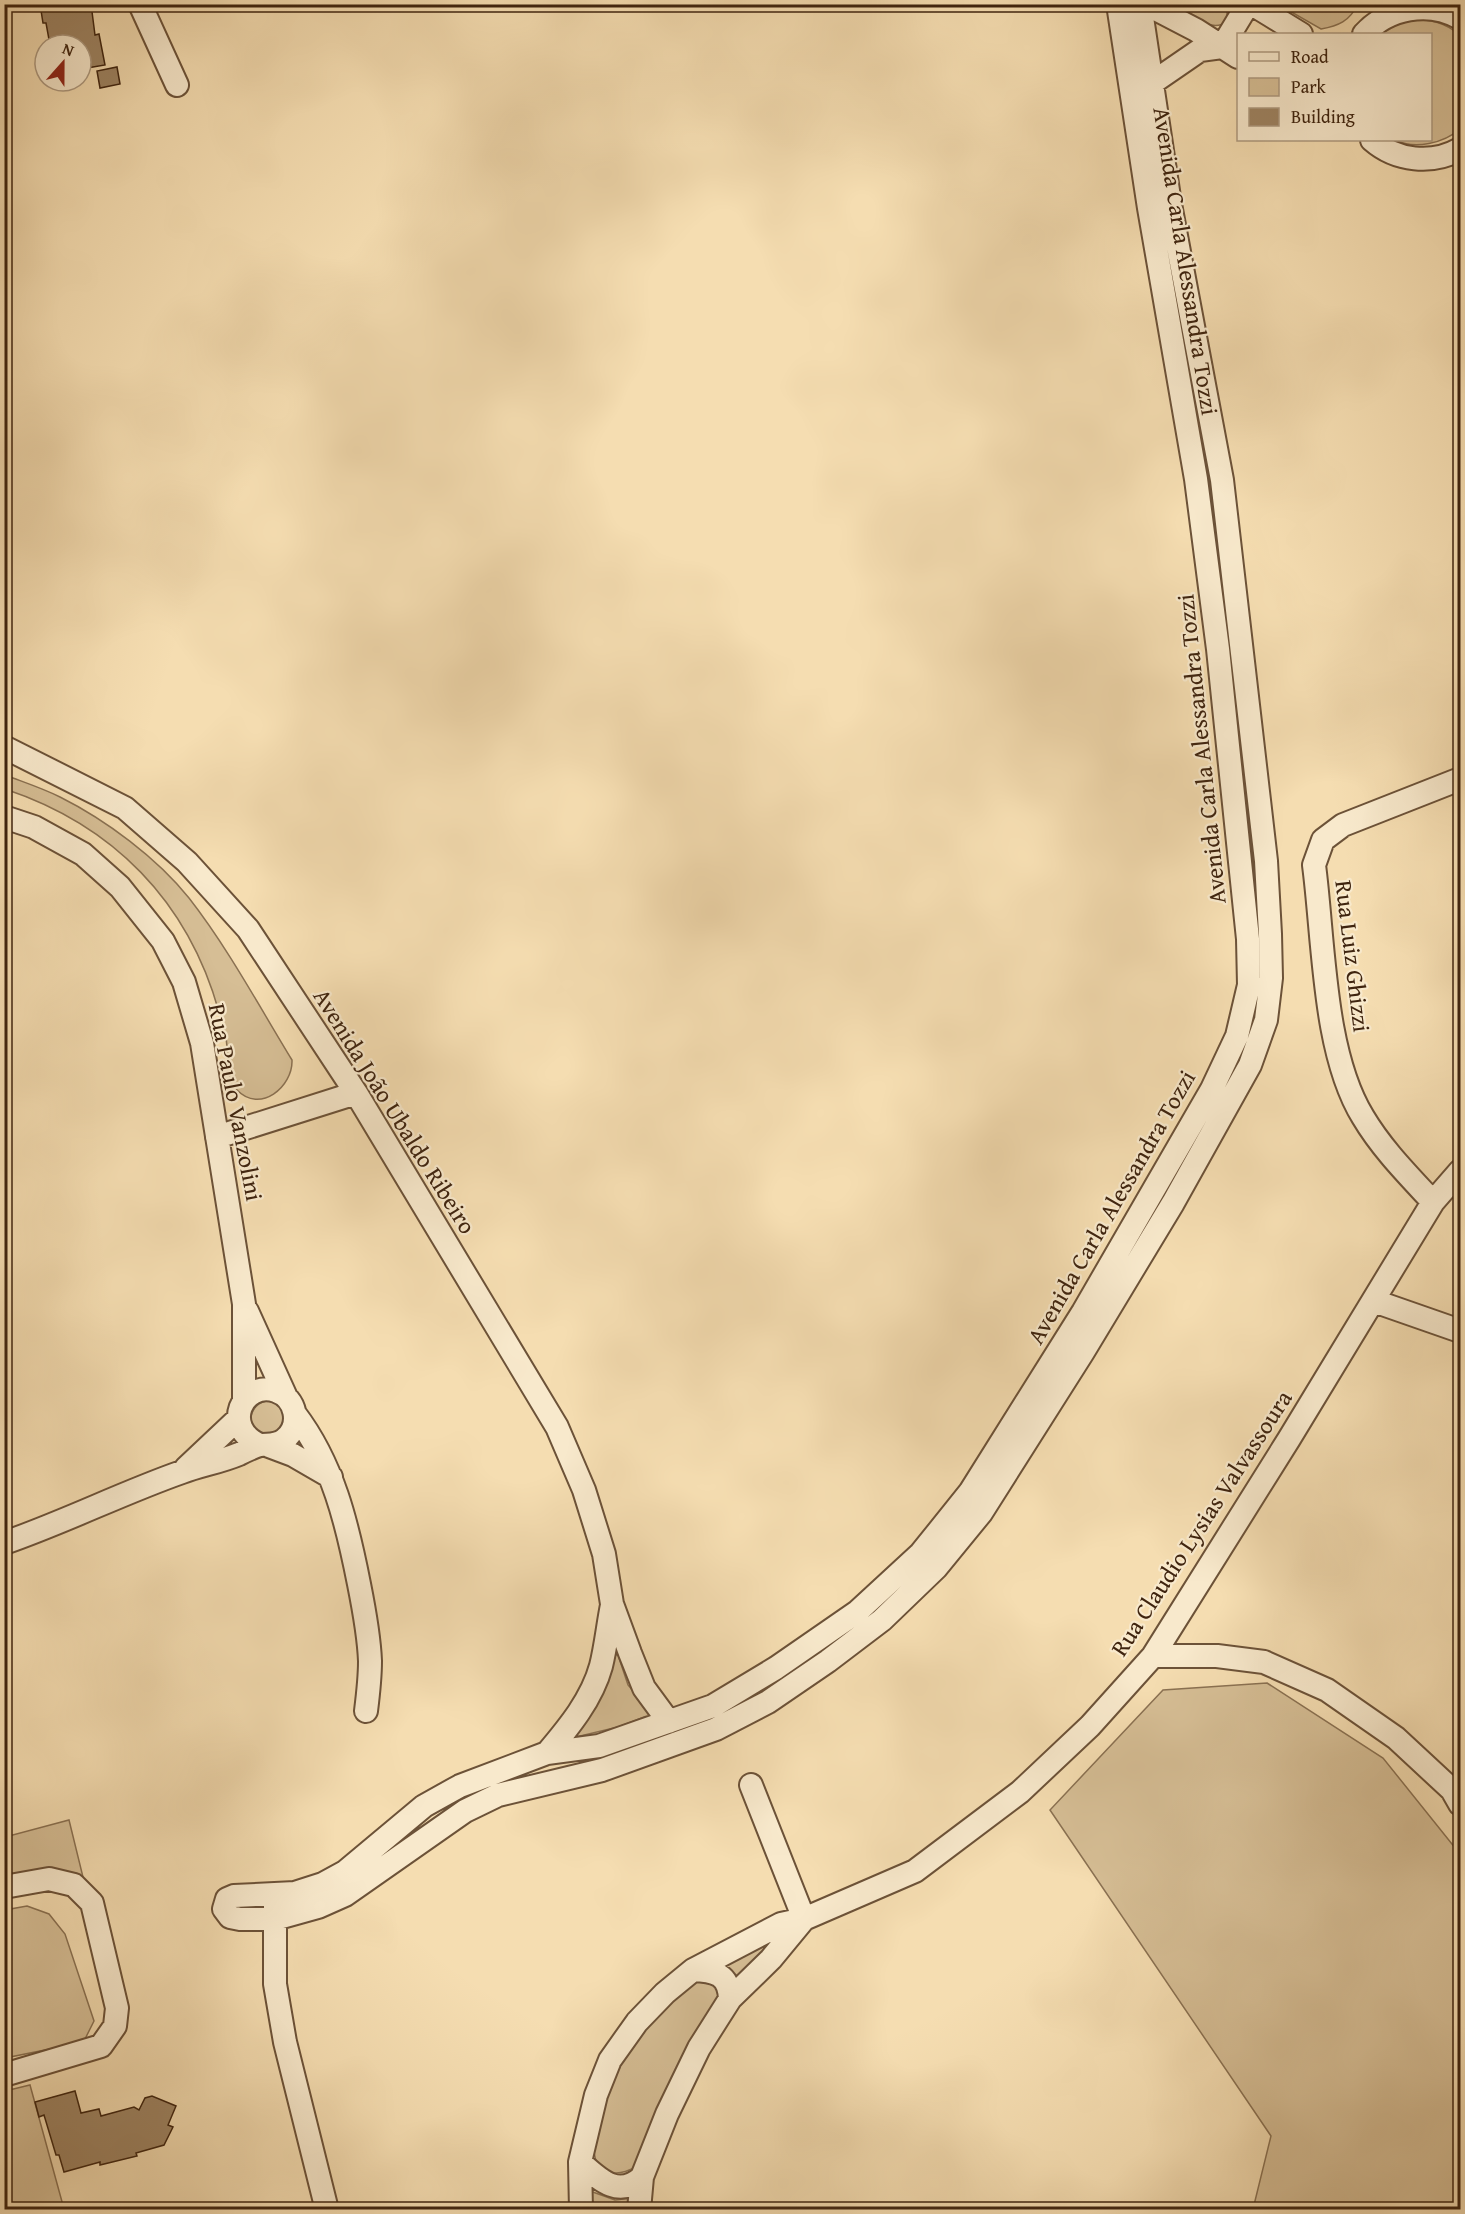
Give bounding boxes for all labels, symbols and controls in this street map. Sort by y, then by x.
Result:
north arrow [33,33,93,93]
legend [1237,33,1432,141]
text: N [59,36,78,62]
text: Road [1291,43,1329,70]
text: Park [1291,73,1327,100]
text: Building [1291,103,1355,130]
street label: Avenida Carla Alessandra Tozzi [1144,105,1228,418]
street label: Avenida Carla Alessandra Tozzi [1167,592,1235,906]
street label: Rua Luiz Ghizzi [1326,878,1380,1034]
street label: Avenida João Ubaldo Ribeiro [305,981,485,1241]
street label: Rua Paulo Vanzolini [200,1000,272,1204]
street label: Avenida Carla Alessandra Tozzi [1018,1063,1204,1351]
street label: Rua Claudio Lysias Valvassoura [1102,1382,1301,1663]

